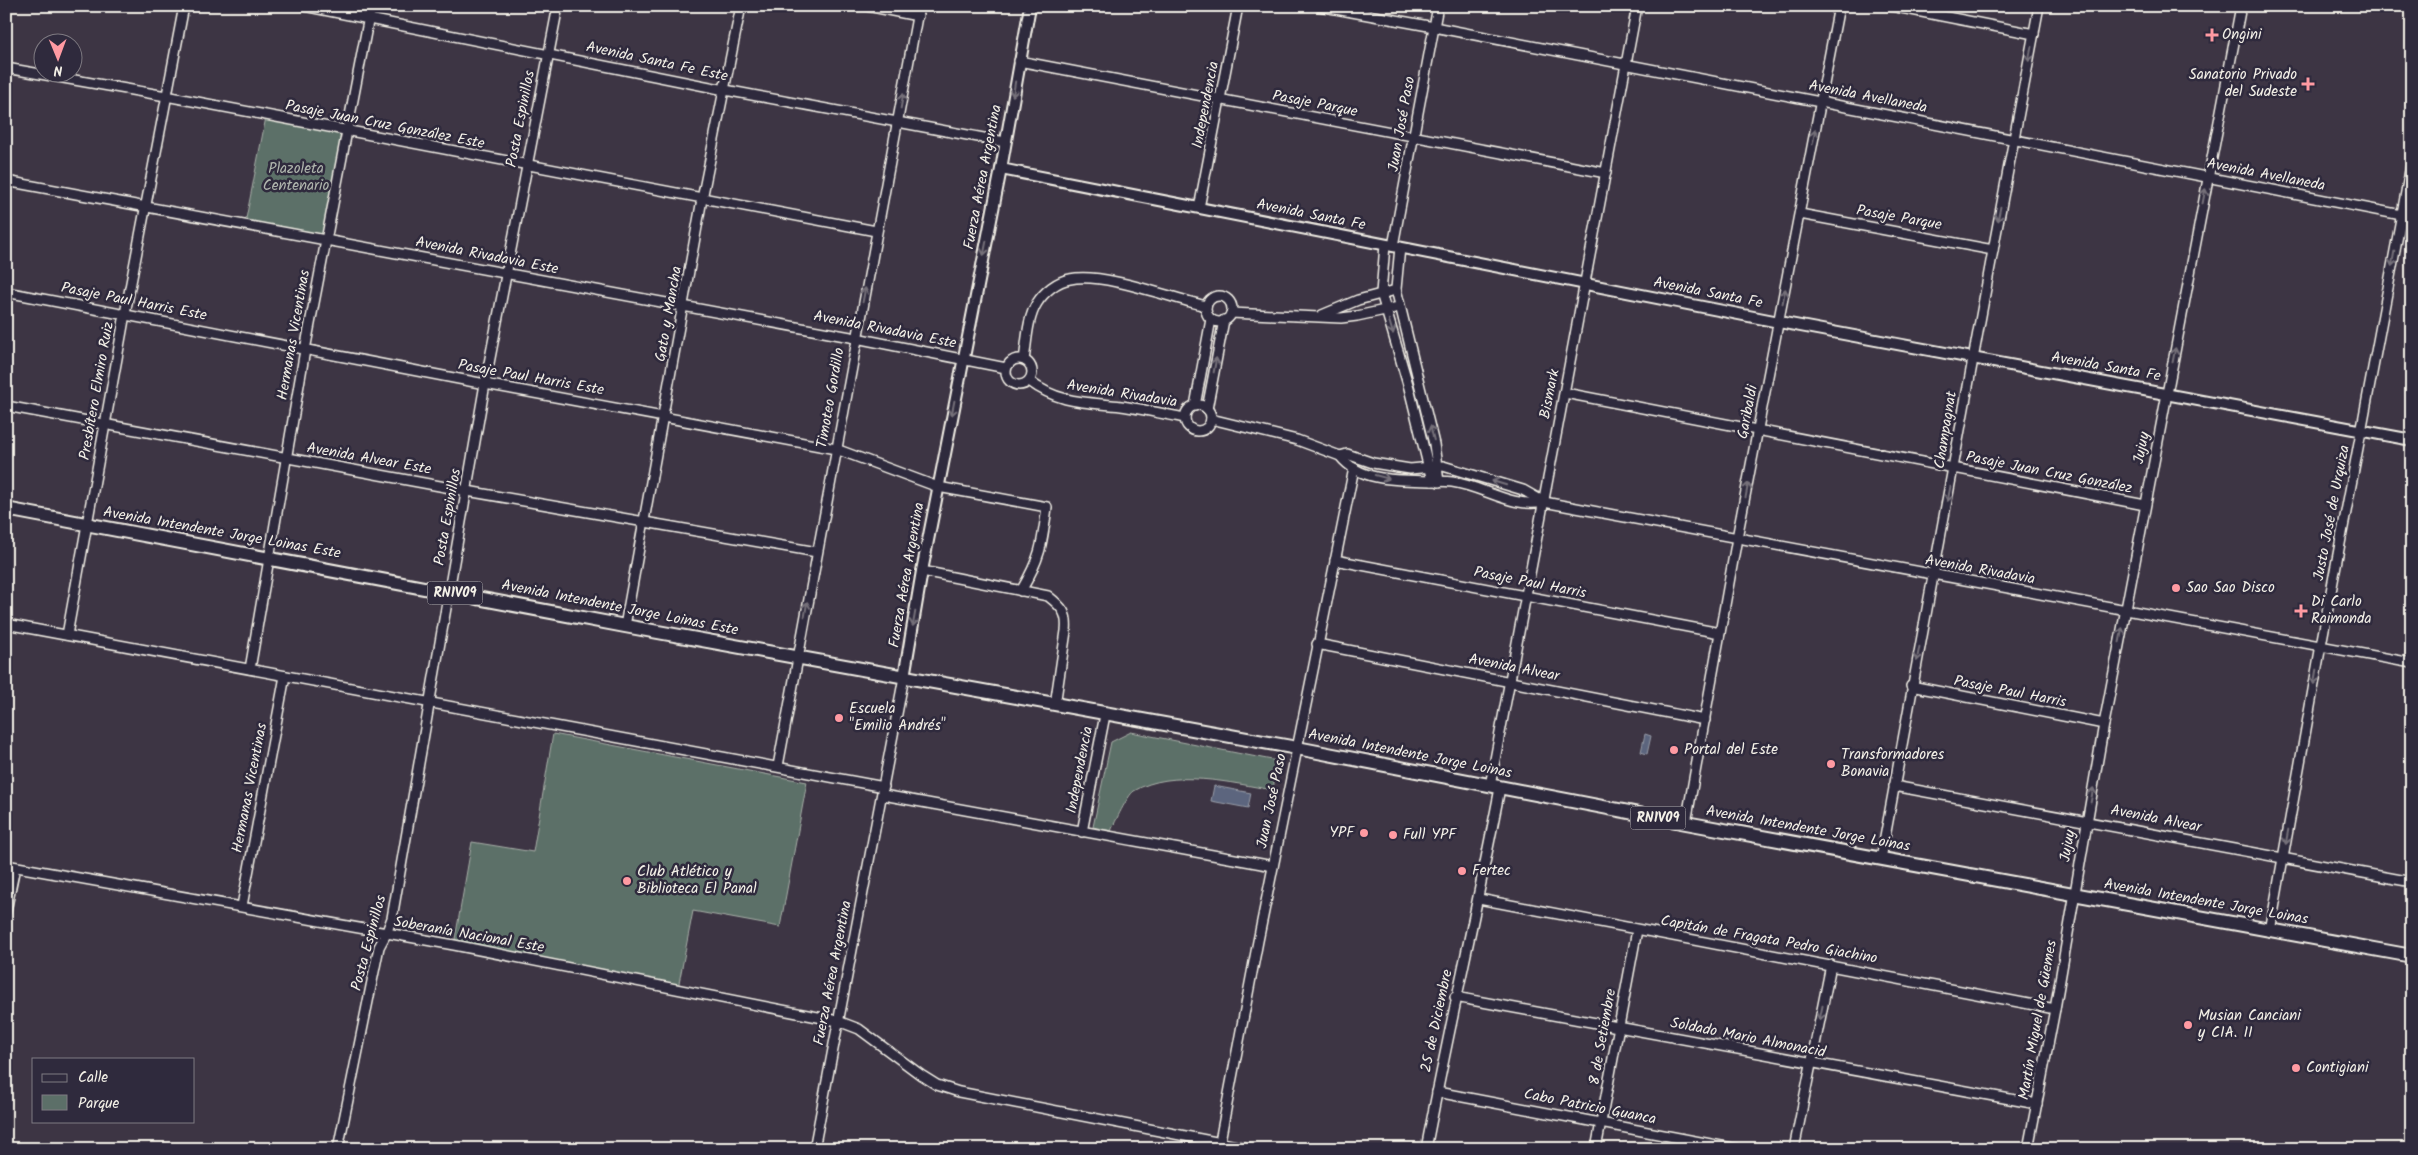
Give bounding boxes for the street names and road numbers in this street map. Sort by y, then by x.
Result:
street label: Avenida Santa Fe Este [584,35,730,89]
street label: Independencia [1186,59,1226,151]
street label: Posta Espinillos [500,68,542,169]
street label: Juan José Paso [1382,74,1422,174]
street label: Avenida Avellaneda [1807,74,1929,120]
street label: Pasaje Parque [1270,84,1360,124]
street label: Pasaje Juan Cruz González Este [283,94,487,156]
street label: Fuerza Aérea Argentina [957,102,1009,252]
street label: Avenida Avellaneda [2205,152,2327,198]
street label: Avenida Santa Fe [1254,193,1368,237]
street label: Pasaje Parque [1854,199,1944,237]
street label: Avenida Rivadavia Este [413,230,561,282]
street label: Gato y Mancha [649,264,689,364]
street label: Hermanas Vicentinas [271,267,317,402]
street label: Avenida Santa Fe [1651,271,1765,315]
street label: Pasaje Paul Harris Este [59,276,209,328]
street label: Avenida Rivadavia Este [811,304,959,356]
street label: Presbítero Elmiro Ruiz [73,320,121,462]
street label: Timoteo Gordillo [810,346,852,450]
street label: Avenida Santa Fe [2049,346,2163,388]
street label: Pasaje Paul Harris Este [456,353,606,403]
street label: Bismark [1533,366,1567,421]
street label: Avenida Rivadavia [1065,373,1179,415]
street label: Garibaldi [1731,382,1765,441]
street label: Champagnat [1928,389,1964,470]
street label: Jujuy [2127,429,2157,466]
street label: Avenida Alvear Este [305,436,433,482]
street label: Justo José de Urquiza [2307,443,2357,583]
street label: Pasaje Juan Cruz González [1964,445,2135,501]
street label: Posta Espinillos [428,466,468,567]
street label: Avenida Intendente Jorge Loinas Este [101,500,343,566]
street label: Fuerza Aérea Argentina [882,500,932,650]
street label: Avenida Rivadavia [1923,549,2037,591]
street label: Pasaje Paul Harris [1472,560,1589,606]
street label: Avenida Intendente Jorge Loinas Este [500,573,741,643]
road number: RN1V09 [428,582,482,604]
street label: Avenida Alvear [1466,647,1563,689]
street label: Pasaje Paul Harris [1952,669,2069,715]
street label: Hermanas Vicentinas [226,720,274,855]
street label: Avenida Intendente Jorge Loinas [1306,722,1514,786]
street label: Independencia [1060,724,1100,816]
street label: Juan José Paso [1250,751,1294,851]
street label: Avenida Alvear [2108,798,2205,840]
street label: Avenida Intendente Jorge Loinas [1704,799,1913,859]
road number: RN1V09 [1630,806,1686,830]
street label: Jujuy [2053,827,2083,864]
street label: Avenida Intendente Jorge Loinas [2102,872,2311,932]
street label: Posta Espinillos [345,892,393,994]
street label: Fuerza Aérea Argentina [807,898,859,1048]
street label: Capitán de Fragata Pedro Giachino [1659,909,1879,971]
street label: Soberanía Nacional Este [392,910,547,960]
street label: Martín Miguel de Güemes [2012,938,2064,1102]
street label: 25 de Diciembre [1414,967,1460,1075]
street label: 8 de Setiembre [1583,987,1623,1087]
street label: Soldado Mario Almonacid [1668,1011,1828,1065]
street label: Cabo Patricio Guanca [1522,1082,1658,1132]

